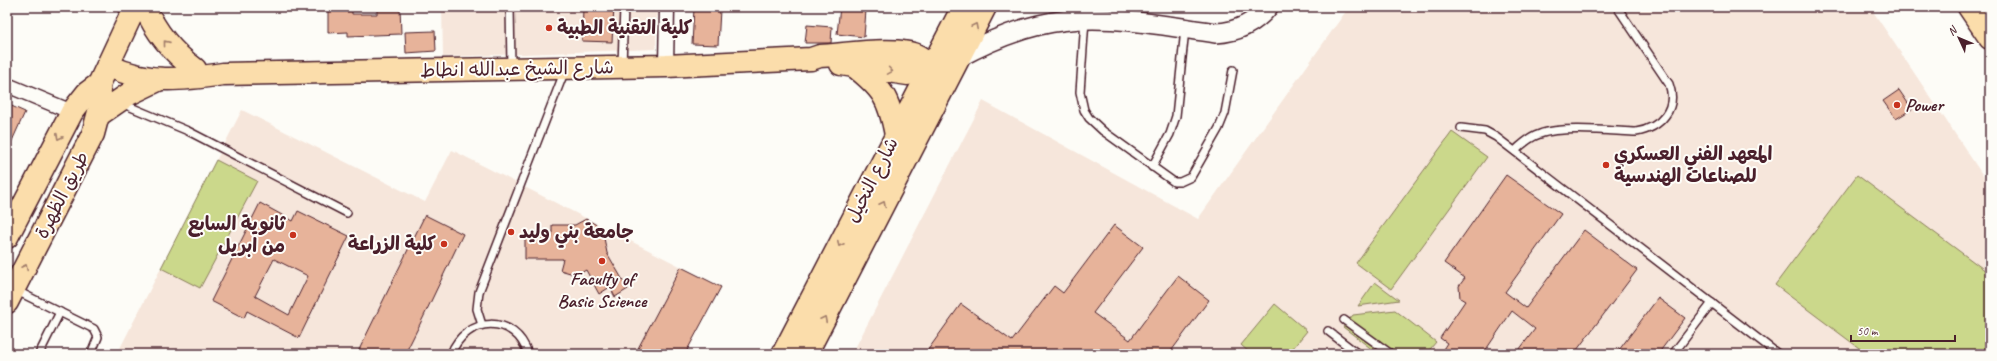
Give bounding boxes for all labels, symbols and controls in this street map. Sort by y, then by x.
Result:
place label: كلية التقنية الطبية [557,16,693,40]
north arrow [1939,18,1979,58]
text: N [1944,22,1961,38]
marker: كلية التقنية الطبية [544,23,554,33]
one-way arrow [970,23,978,30]
one-way arrow [164,40,171,47]
street label: شارع الشيخ عبدالله انطاط [420,55,614,84]
one-way arrow [887,66,894,75]
place label: Power [1905,93,1945,117]
marker: Power [1892,100,1902,110]
one-way arrow [56,132,64,140]
street label: شارع النخيل [840,133,905,227]
place label: المعهد الفني العسكري للصناعات الهندسية [1614,142,1772,188]
street label: طريق الظهرة [30,147,94,243]
marker: المعهد الفني العسكري للصناعات الهندسية [1601,160,1611,170]
one-way arrow [878,200,886,208]
place label: ثانوية السابع من ابريل [187,212,286,258]
place label: جامعة بني وليد [519,220,634,248]
marker: جامعة بني وليد [506,227,516,237]
marker: ثانوية السابع من ابريل [288,230,298,240]
place label: كلية الزراعة [348,232,437,256]
marker: كلية الزراعة [439,239,449,249]
one-way arrow [837,240,844,247]
marker: Faculty of Basic Science [597,256,607,266]
one-way arrow [20,264,28,271]
place label: Faculty of Basic Science [558,267,648,313]
one-way arrow [819,316,827,324]
scale bar [1851,317,1955,343]
text: 50 m [1857,323,1879,339]

